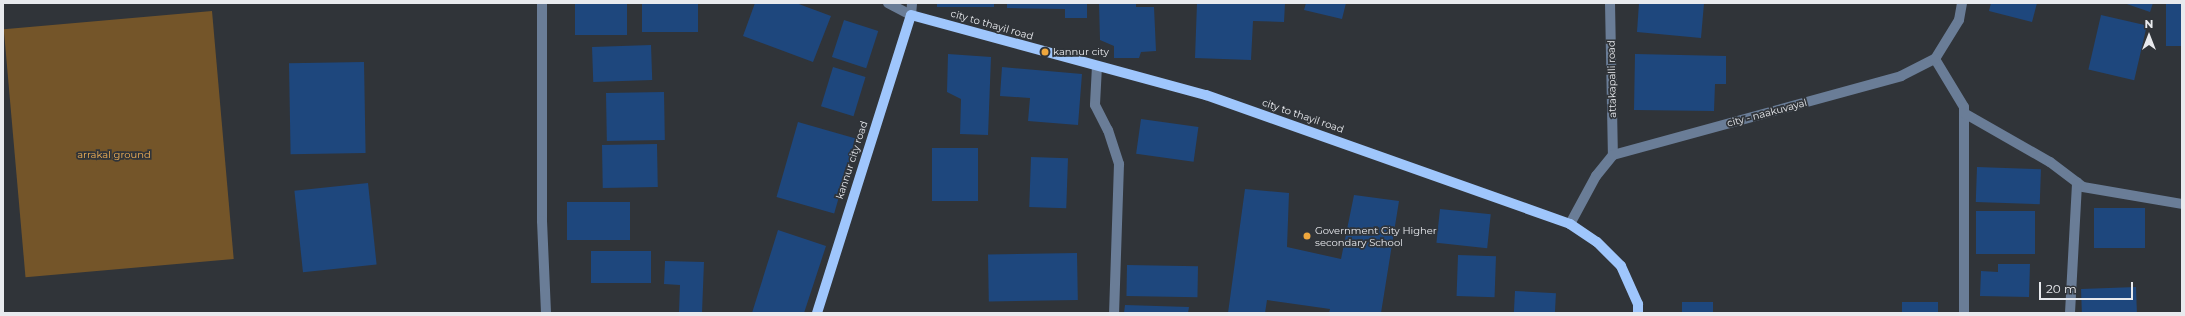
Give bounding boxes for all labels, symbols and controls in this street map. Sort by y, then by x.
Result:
street label: city to thayil road [949,7,1035,43]
north arrow [2129,16,2169,56]
text: N [2145,17,2153,31]
street label: attakapalli road [1605,40,1619,118]
place label: kannur city [1053,46,1109,58]
marker: kannur city [1040,47,1050,57]
street label: city to thayil road [1261,96,1345,136]
street label: city - naakuvayal [1726,97,1808,129]
street label: kannur city road [834,119,870,201]
park label: arrakal ground [77,149,151,161]
place label: Government City Higher secondary School [1315,224,1437,248]
marker: Government City Higher secondary School [1302,231,1312,241]
scale bar [2041,274,2135,300]
text: 20 m [2046,281,2077,296]

